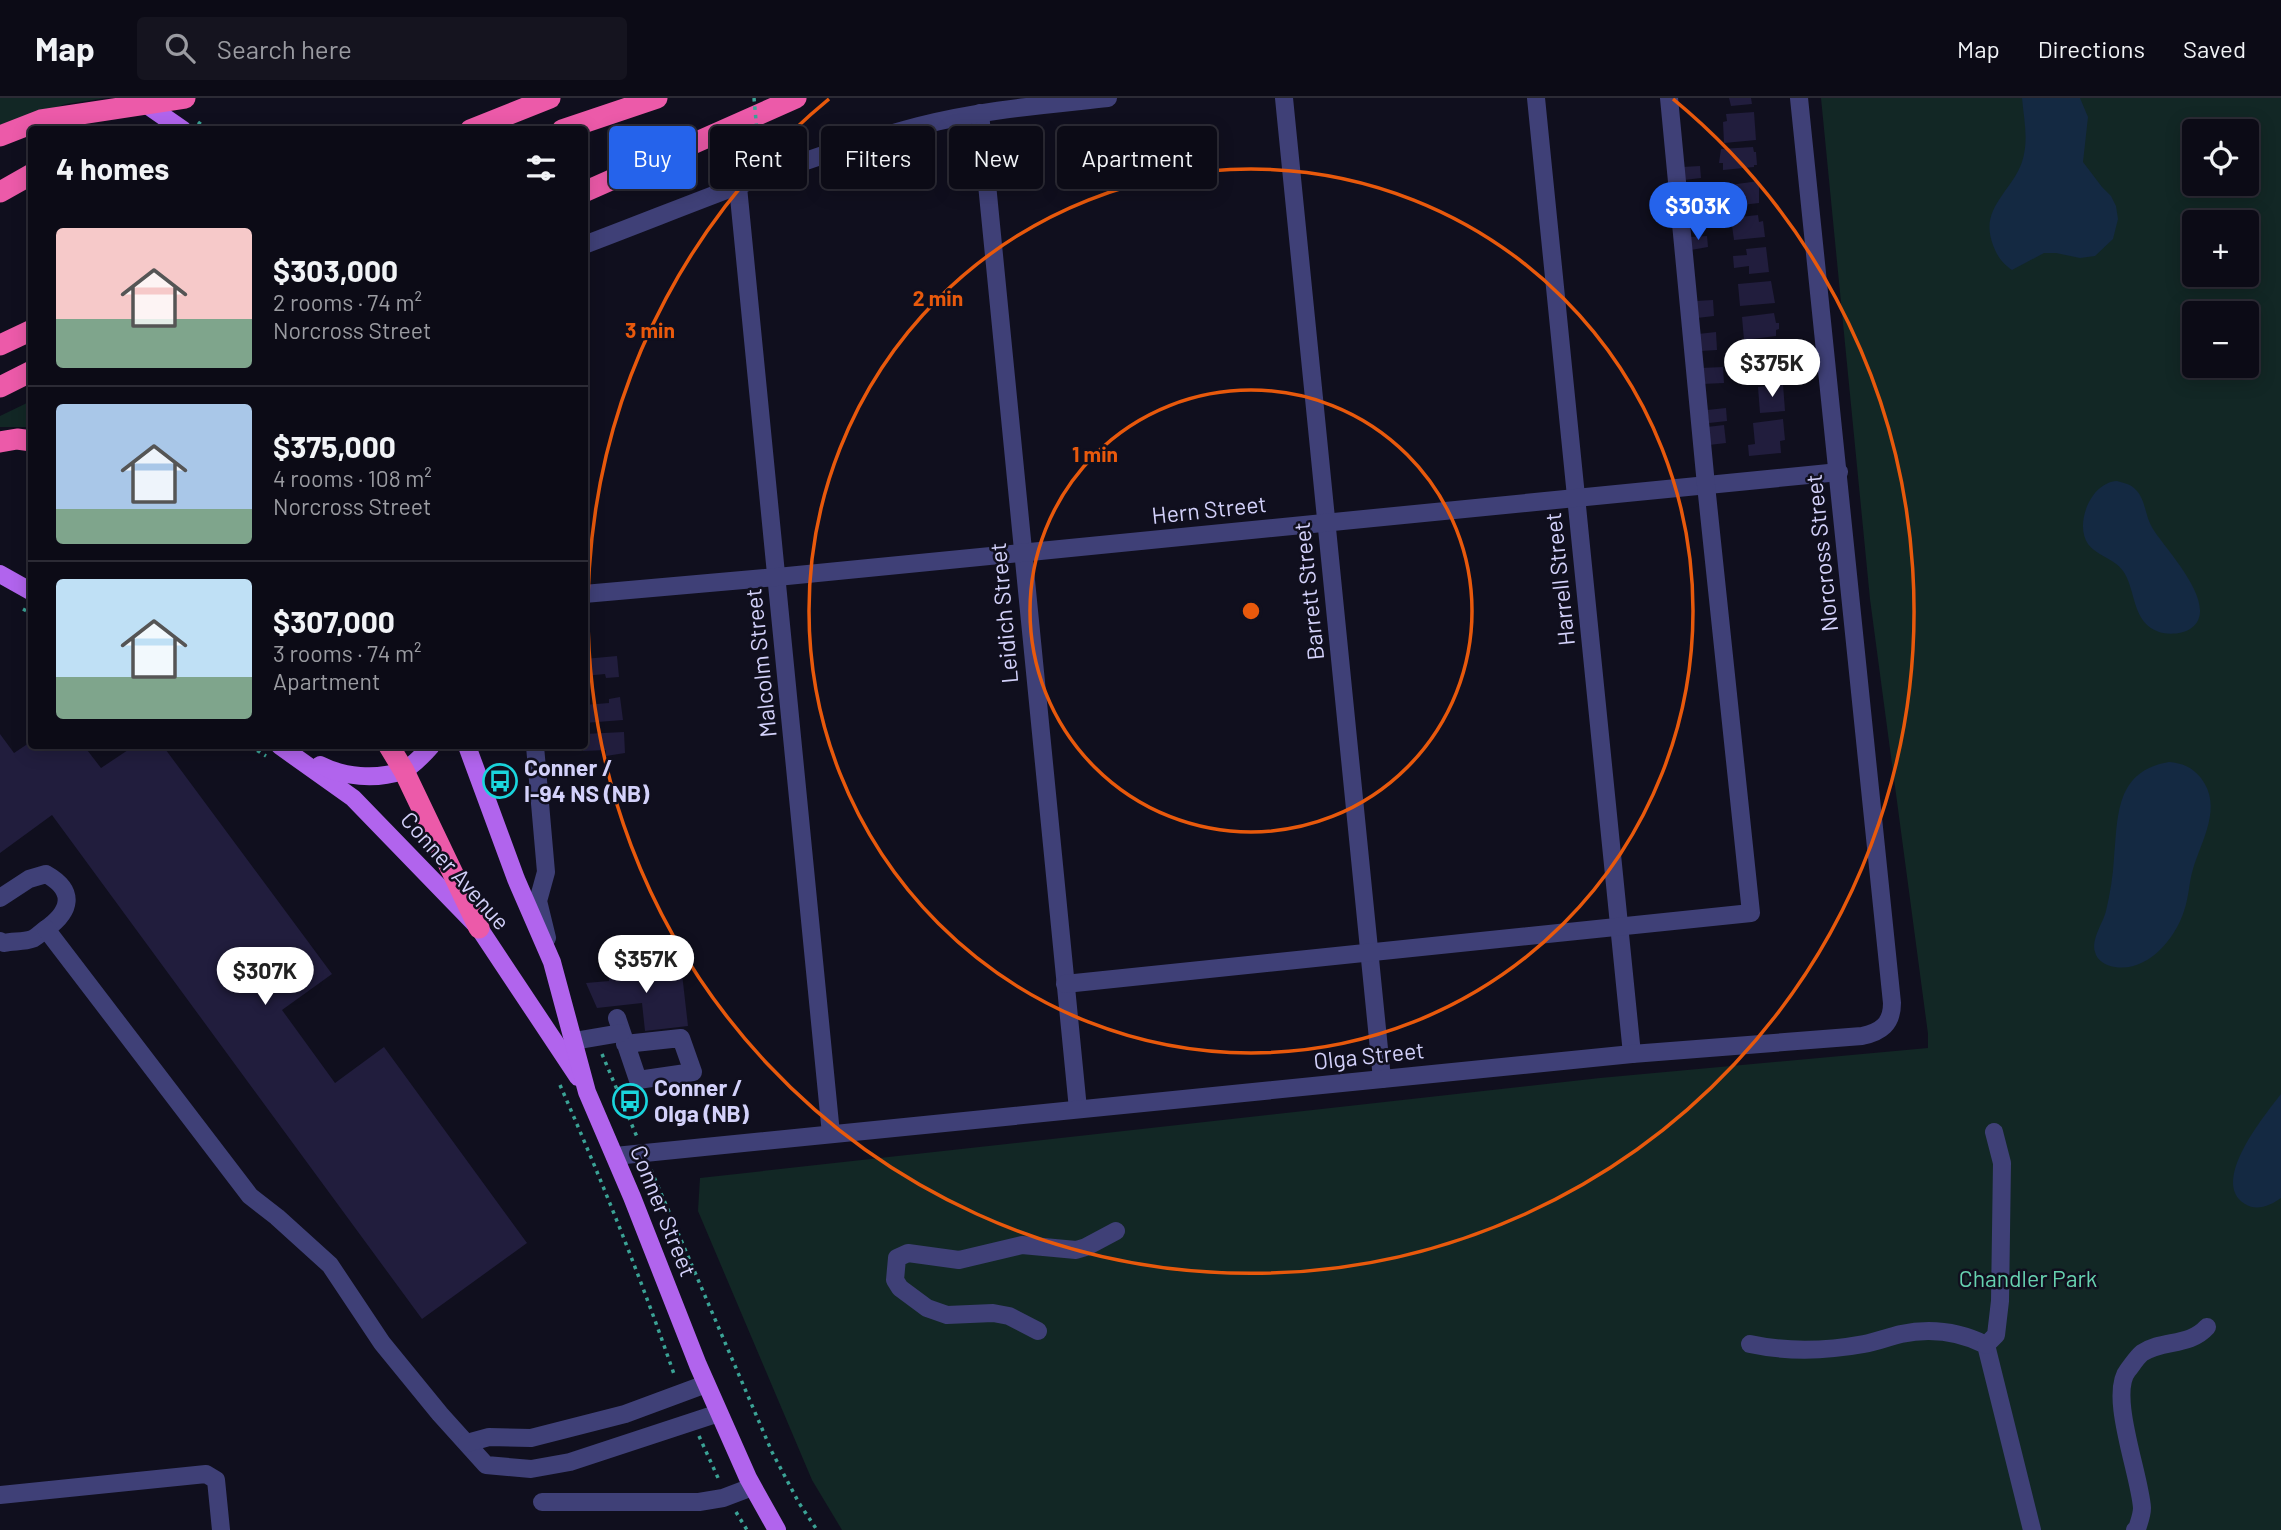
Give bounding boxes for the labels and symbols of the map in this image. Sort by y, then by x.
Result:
pin: $303K [1649,183,1747,242]
text: 2 min [913,285,963,310]
text: 3 min [625,317,675,342]
pin: $375K [1723,340,1821,399]
text: 1 min [1072,441,1118,466]
street label: Norcross Street [1799,473,1843,633]
street label: Hern Street [1150,489,1268,529]
street label: Harrell Street [1538,511,1580,647]
street label: Barrett Street [1287,521,1329,662]
street label: Leidich Street [983,541,1023,685]
street label: Malcolm Street [738,587,782,739]
centre of rings [1239,599,1263,623]
place label: Conner / I-94 NS (NB) [524,753,649,807]
bus stop icon: Conner / I-94 NS (NB) [481,762,519,800]
street label: Conner Avenue [395,805,516,935]
pin: $357K [597,936,695,995]
pin: $307K [216,948,314,1007]
street label: Olga Street [1312,1035,1426,1075]
place label: Conner / Olga (NB) [654,1073,749,1127]
bus stop icon: Conner / Olga (NB) [611,1082,649,1120]
street label: Conner Street [625,1141,703,1280]
park label: Chandler Park [1959,1264,2097,1292]

